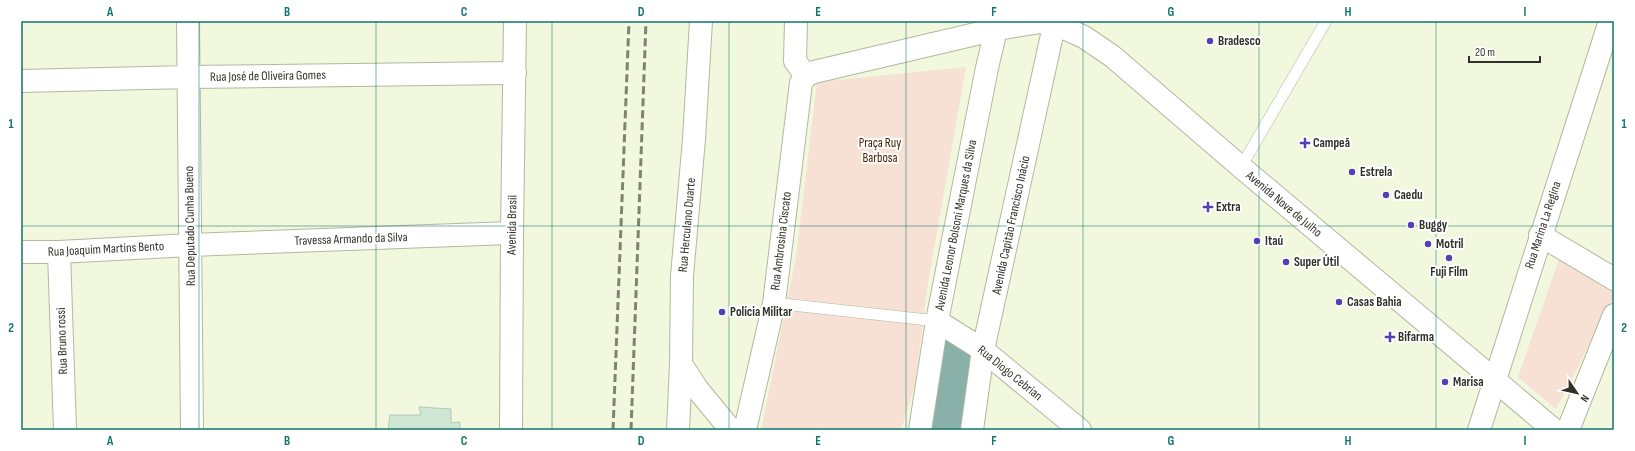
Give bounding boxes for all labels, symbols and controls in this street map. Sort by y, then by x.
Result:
text: A [106,4,114,20]
text: B [284,4,290,20]
text: C [461,4,468,20]
text: D [638,4,645,20]
text: E [815,4,821,20]
text: F [991,4,997,20]
text: G [1168,4,1175,20]
text: H [1345,4,1352,20]
text: I [1524,4,1527,20]
place label: Bradesco [1218,33,1261,49]
marker: Bradesco [1205,36,1215,46]
scale bar [1469,38,1540,64]
text: 20 m [1475,45,1495,60]
street label: Rua José de Oliveira Gomes [210,67,327,85]
text: 1 [8,116,14,132]
text: 1 [1621,116,1627,132]
park label: Praça Ruy Barbosa [859,135,901,166]
place label: Campeã [1313,135,1350,151]
street label: Avenida Leonor Bolsoni Marques da Silva [931,138,980,313]
marker: Campeã [1300,138,1310,148]
street label: Avenida Capitão Francisco Inácio [988,154,1034,297]
place label: Estrela [1360,164,1392,180]
street label: Rua Deputado Cunha Bueno [181,166,199,286]
street label: Avenida Nove de Julho [1242,167,1325,240]
marker: Estrela [1347,167,1357,177]
street label: Rua Herculano Duarte [675,177,699,273]
street label: Rua Marina La Regina [1521,179,1565,271]
place label: Caedu [1394,187,1423,203]
marker: Caedu [1381,190,1391,200]
street label: Rua Ambrosina Ciscato [767,191,795,291]
street label: Avenida Brasil [503,195,521,256]
place label: Extra [1216,199,1240,215]
marker: Extra [1203,202,1213,212]
place label: Buggy [1419,217,1448,233]
marker: Buggy [1406,220,1416,230]
street label: Travessa Armando da Silva [294,229,408,249]
place label: Itaú [1265,233,1283,249]
marker: Itaú [1252,236,1262,246]
place label: Motril [1436,236,1464,252]
street label: Rua Joaquim Martins Bento [47,238,165,260]
marker: Motril [1423,239,1433,249]
marker: Fuji Film [1444,253,1454,263]
place label: Super Útil [1294,254,1339,270]
marker: Super Útil [1281,257,1291,267]
place label: Fuji Film [1430,264,1468,280]
place label: Casas Bahia [1347,294,1402,310]
marker: Casas Bahia [1334,297,1344,307]
place label: Polícia Militar [730,304,792,320]
street label: Rua Bruno rossi [53,307,71,375]
marker: Polícia Militar [717,307,727,317]
text: 2 [8,320,14,336]
text: 2 [1621,320,1627,336]
place label: Bifarma [1398,329,1434,345]
marker: Bifarma [1385,332,1395,342]
street label: Rua Diogo Cebrian [974,342,1046,404]
north arrow [1557,373,1597,413]
place label: Marisa [1453,374,1484,390]
marker: Marisa [1440,377,1450,387]
text: N [1578,392,1592,404]
text: A [106,433,114,449]
text: B [284,433,290,449]
text: C [461,433,468,449]
text: D [638,433,645,449]
text: E [815,433,821,449]
text: F [991,433,997,449]
text: G [1168,433,1175,449]
text: H [1345,433,1352,449]
text: I [1524,433,1527,449]

